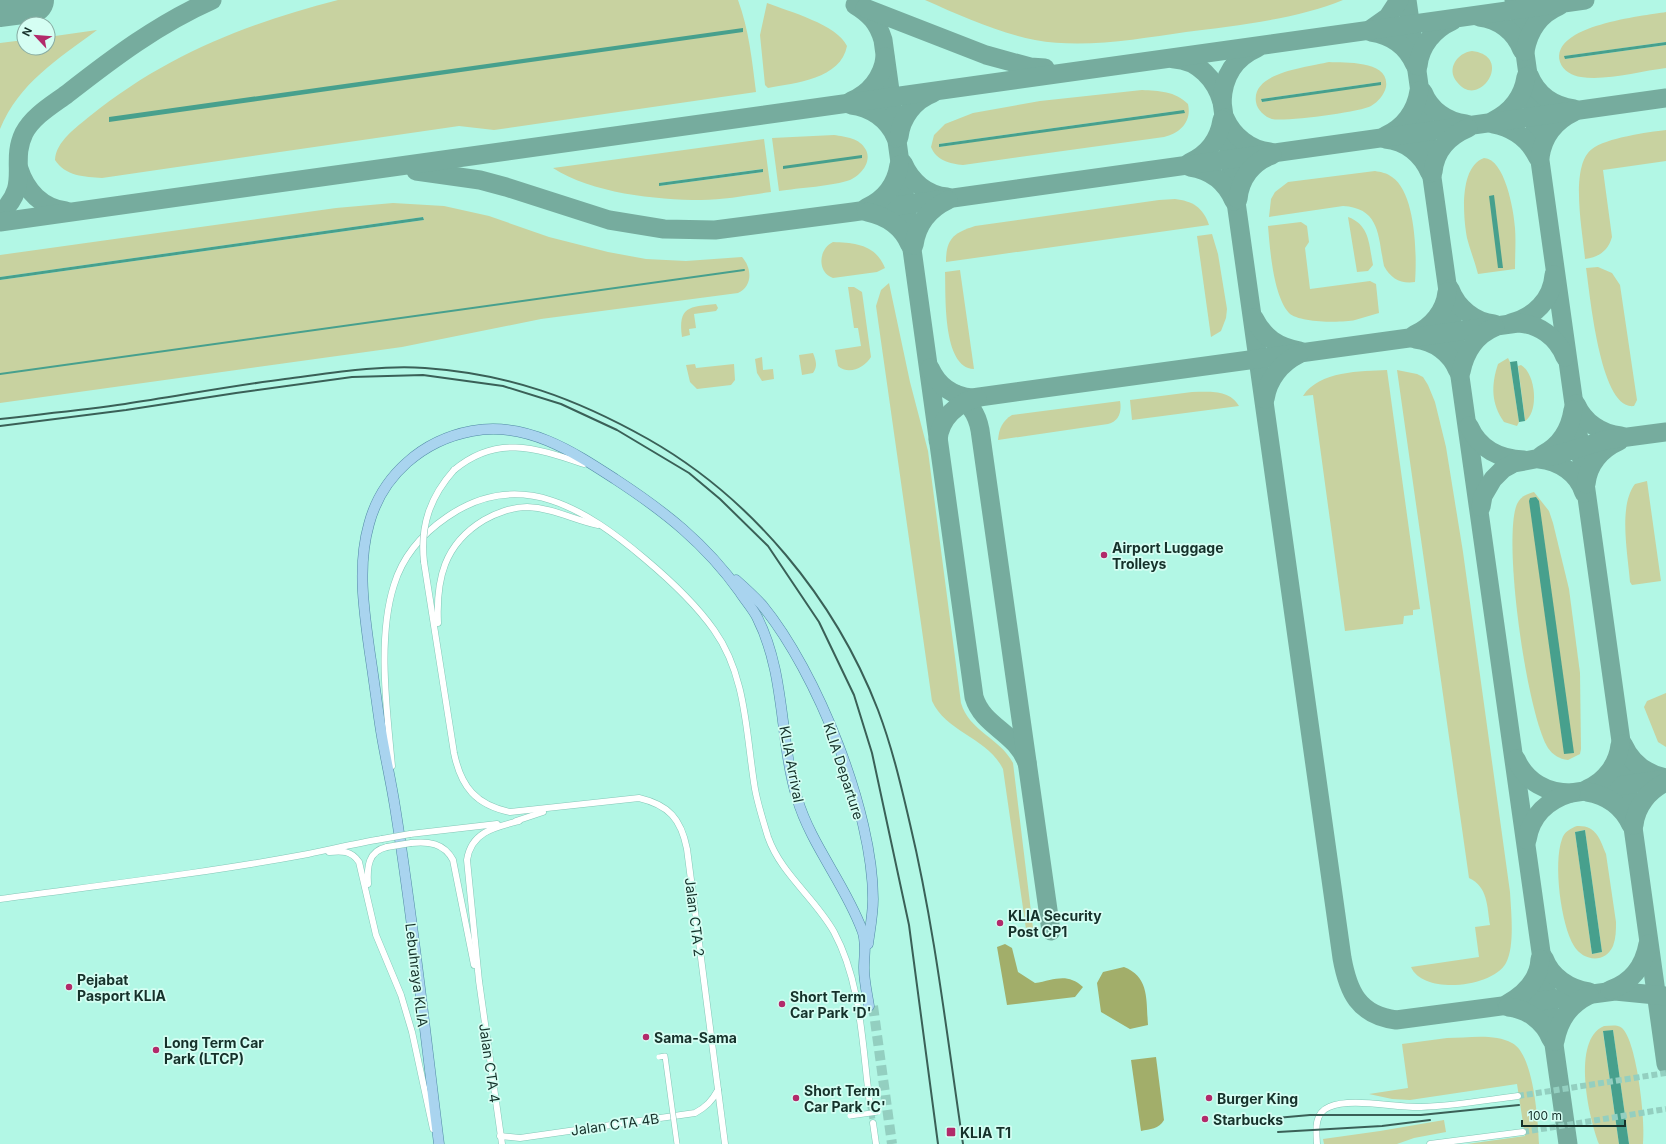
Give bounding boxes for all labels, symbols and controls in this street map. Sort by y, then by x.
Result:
north arrow [16,16,56,56]
text: N [19,25,35,38]
place label: Airport Luggage Trolleys [1112,539,1224,572]
marker: Airport Luggage Trolleys [1099,550,1109,560]
street label: KLIA Departure [820,720,868,822]
street label: KLIA Arrival [776,724,808,804]
street label: Jalan CTA 2 [682,876,708,958]
place label: KLIA Security Post CP1 [1008,907,1102,940]
marker: KLIA Security Post CP1 [995,918,1005,928]
street label: Lebuhraya KLIA [402,922,432,1028]
place label: Pejabat Pasport KLIA [77,971,167,1004]
marker: Pejabat Pasport KLIA [64,982,74,992]
place label: Short Term Car Park 'D' [790,988,871,1021]
marker: Short Term Car Park 'D' [777,999,787,1009]
street label: Jalan CTA 4 [476,1022,504,1104]
place label: Sama-Sama [654,1029,737,1046]
marker: Sama-Sama [641,1032,651,1042]
place label: Long Term Car Park (LTCP) [164,1034,264,1067]
marker: Long Term Car Park (LTCP) [151,1045,161,1055]
place label: Short Term Car Park 'C' [804,1082,886,1115]
place label: Burger King [1217,1090,1298,1107]
marker: Short Term Car Park 'C' [791,1093,801,1103]
marker: Burger King [1204,1093,1214,1103]
scale bar [1522,1102,1625,1128]
text: 100 m [1528,1108,1562,1123]
street label: Jalan CTA 4B [570,1109,660,1139]
place label: Starbucks [1213,1111,1283,1128]
marker: Starbucks [1200,1114,1210,1124]
place label: KLIA T1 [960,1124,1011,1141]
marker: KLIA T1 [945,1126,957,1138]

